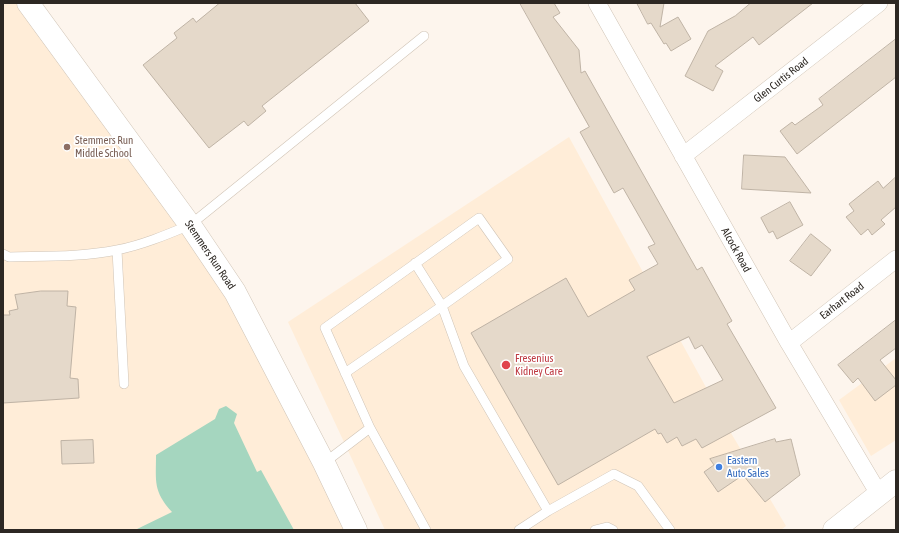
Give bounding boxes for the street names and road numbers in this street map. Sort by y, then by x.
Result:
street label: Glen Curtis Road [751,54,811,106]
street label: Stemmers Run Road [182,218,238,292]
street label: Alcock Road [718,225,754,275]
street label: Earhart Road [817,280,867,322]

